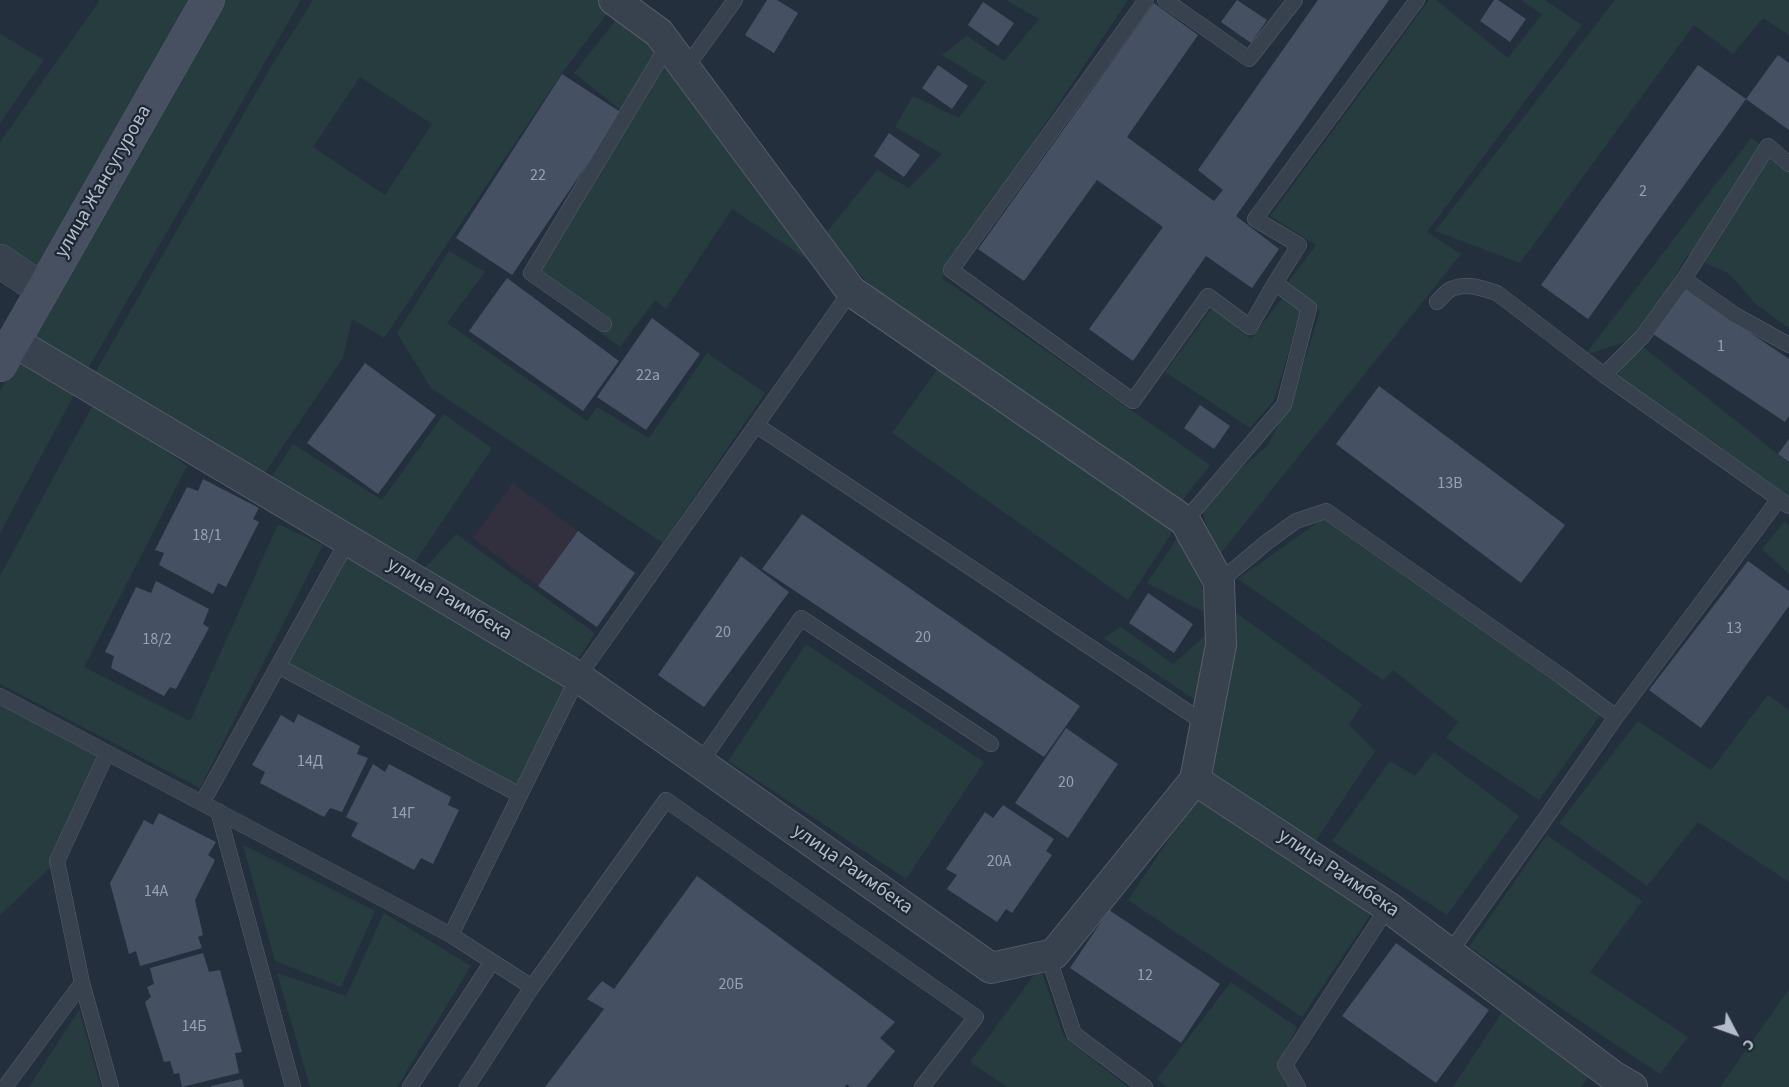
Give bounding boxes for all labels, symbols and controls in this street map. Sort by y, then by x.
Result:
street label: улица Жансугурова [50,101,158,263]
house number: 22 [530,166,546,186]
house number: 2 [1639,182,1647,202]
house number: 1 [1717,337,1725,357]
house number: 22а [636,366,660,386]
house number: 13В [1437,474,1463,494]
house number: 18/1 [192,526,222,546]
street label: улица Раимбека [382,553,516,647]
house number: 13 [1726,619,1742,639]
house number: 20 [715,623,731,643]
house number: 20 [915,628,931,648]
house number: 18/2 [142,630,172,650]
house number: 14Д [297,752,323,772]
house number: 20 [1058,773,1074,793]
house number: 14Г [391,804,415,824]
street label: улица Раимбека [787,820,917,920]
street label: улица Раимбека [1273,824,1403,924]
house number: 20А [987,852,1011,872]
house number: 14А [144,882,168,902]
house number: 12 [1137,966,1153,986]
house number: 20Б [718,975,744,995]
north arrow [1705,1003,1765,1063]
house number: 14Б [181,1017,207,1037]
text: С [1737,1034,1760,1056]

